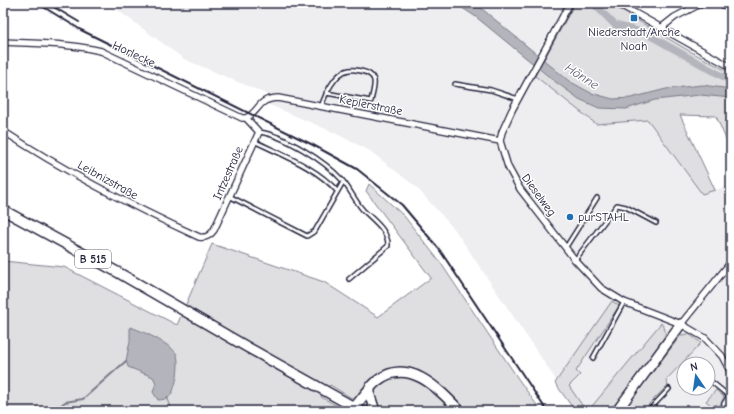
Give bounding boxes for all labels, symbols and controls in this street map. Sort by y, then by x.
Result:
marker: Niederstadt/Arche Noah [629,13,639,23]
place label: Niederstadt/Arche Noah [588,25,680,53]
street label: Horlecke [110,38,158,70]
water label: Hönne [562,60,602,93]
street label: Keplerstraße [338,92,404,118]
street label: Intzestraße [210,144,246,202]
street label: Leibnizstraße [75,158,141,202]
street label: Dieselweg [519,171,559,219]
place label: purSTAHL [578,210,629,224]
marker: purSTAHL [565,212,575,222]
road number: B 515 [75,250,111,268]
north arrow [676,356,716,396]
text: N [689,360,699,374]

